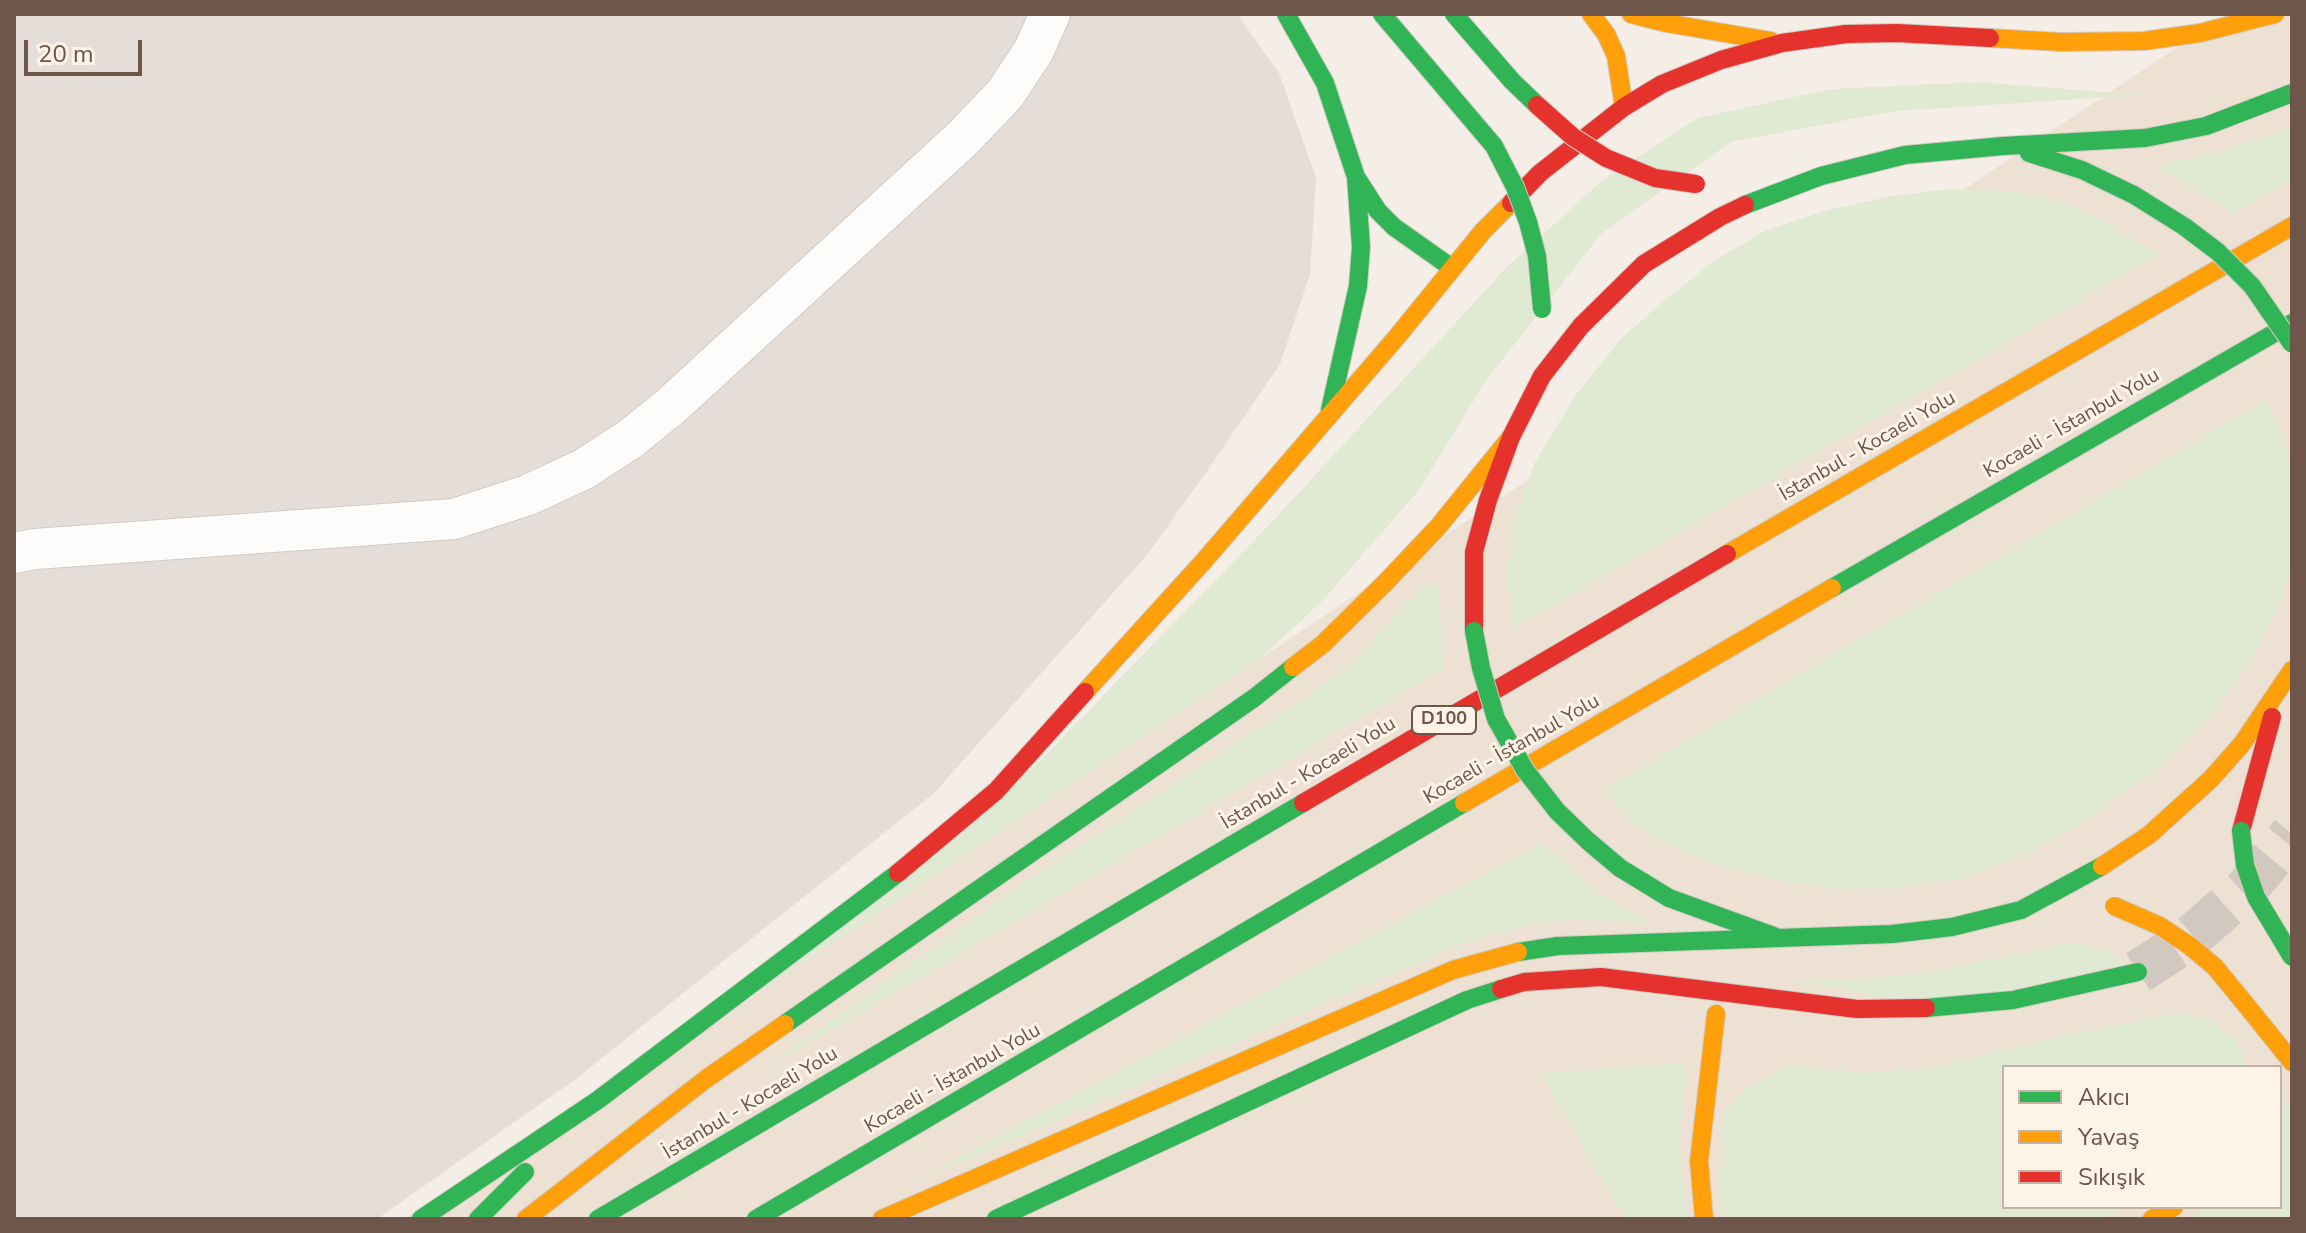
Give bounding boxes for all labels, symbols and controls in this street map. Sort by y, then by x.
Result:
scale bar [28,24,146,74]
text: 20 m [38,38,94,70]
street label: Kocaeli - İstanbul Yolu [1980,364,2164,484]
street label: İstanbul - Kocaeli Yolu [1776,387,1960,507]
street label: Kocaeli - İstanbul Yolu [1420,690,1604,810]
road number: D100 [1412,706,1476,734]
street label: İstanbul - Kocaeli Yolu [1217,712,1401,836]
street label: Kocaeli - İstanbul Yolu [861,1019,1045,1139]
street label: İstanbul - Kocaeli Yolu [659,1042,843,1166]
legend [2002,1065,2282,1209]
text: Akıcı [2078,1081,2130,1113]
text: Yavaş [2078,1121,2139,1153]
text: Sıkışık [2078,1161,2145,1193]

